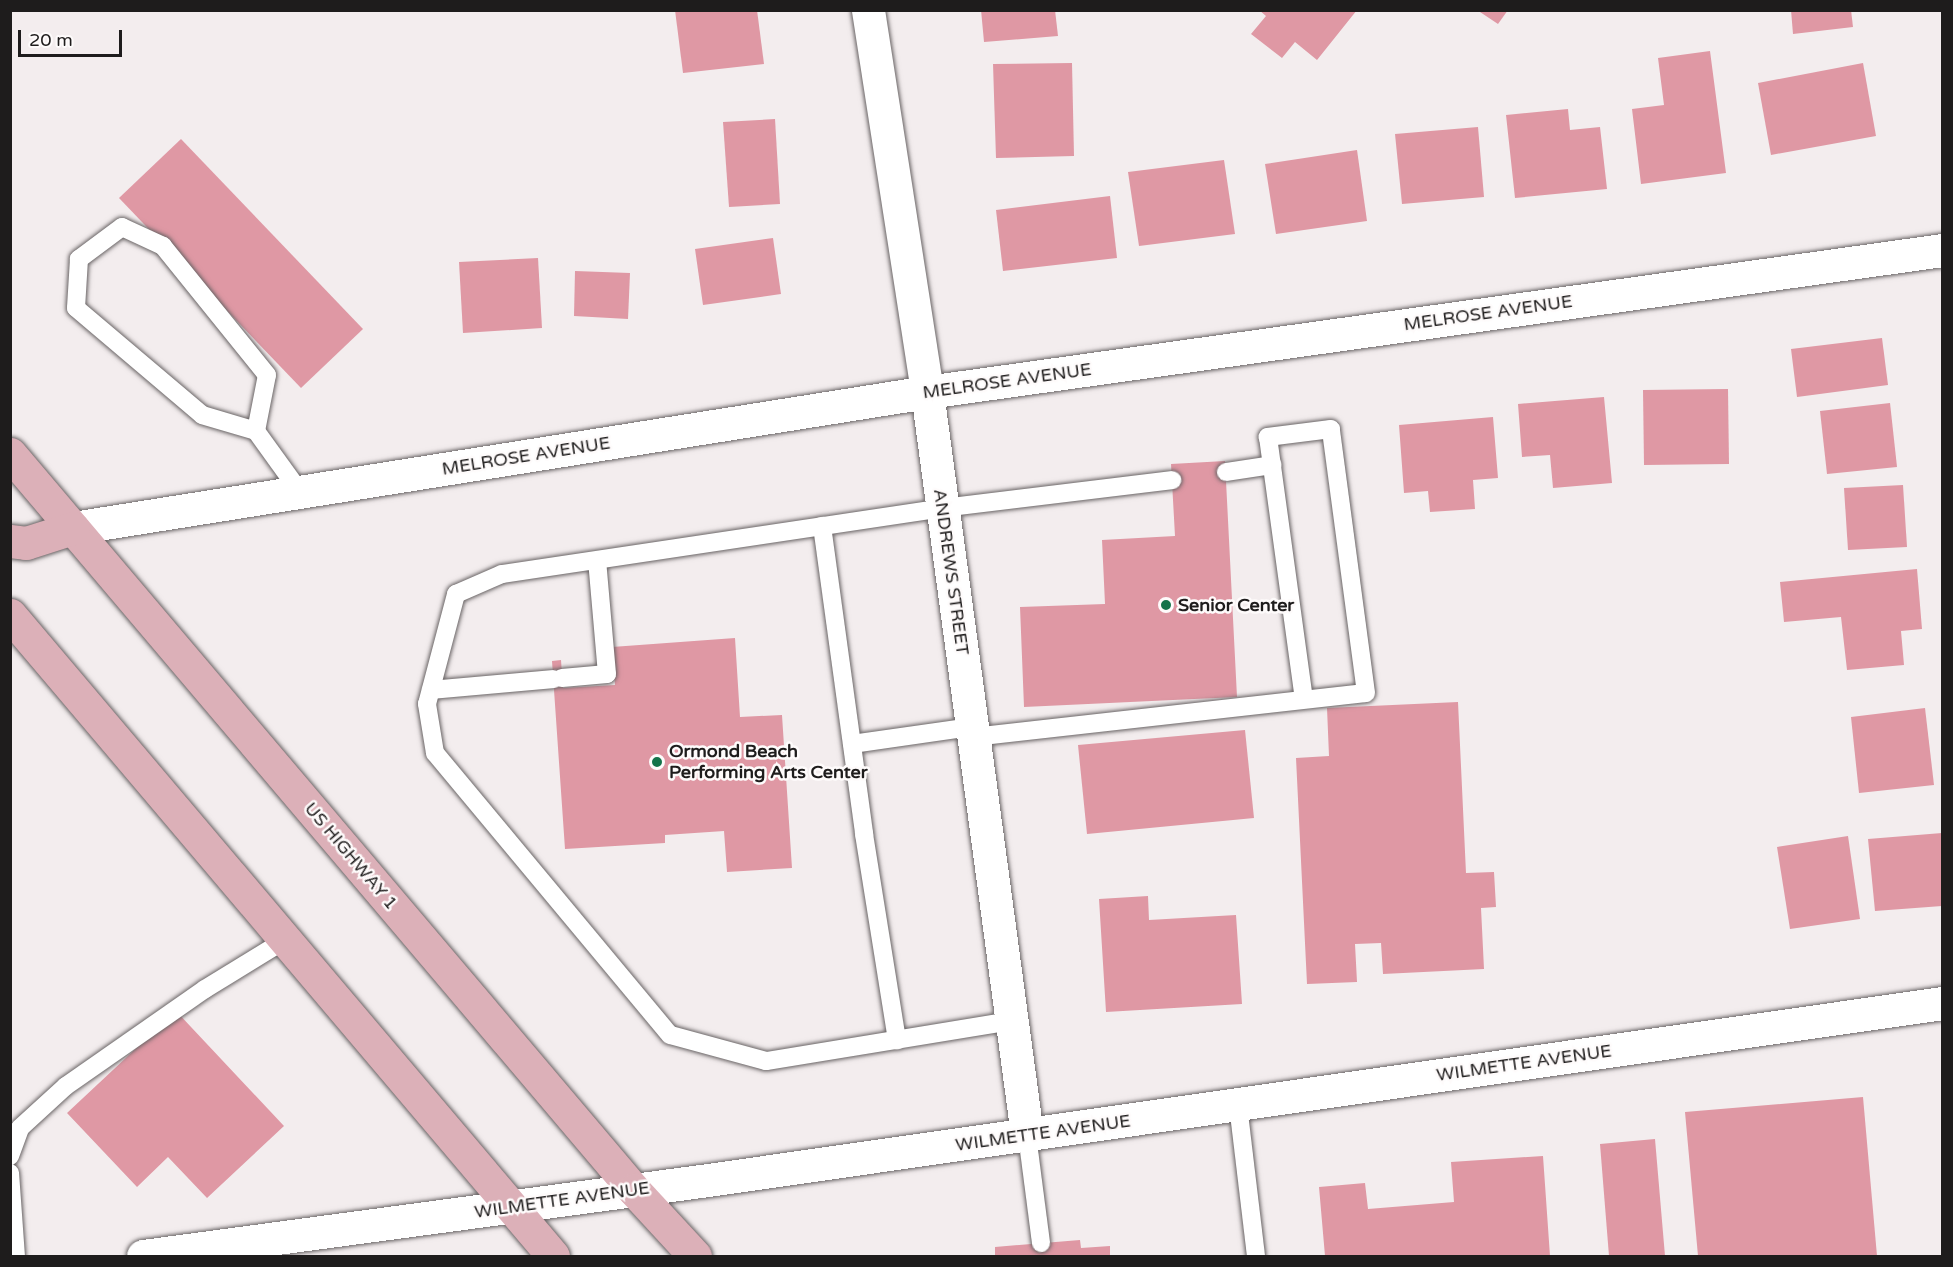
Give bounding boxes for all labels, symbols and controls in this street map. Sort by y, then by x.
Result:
scale bar [21,18,124,56]
text: 20 m [29,29,73,51]
street label: MELROSE AVENUE [1402,290,1574,336]
street label: MELROSE AVENUE [921,358,1093,404]
street label: MELROSE AVENUE [440,432,612,480]
street label: ANDREWS STREET [929,487,973,657]
place label: Senior Center [1178,594,1294,616]
marker: Senior Center [1159,598,1173,612]
place label: Ormond Beach Performing Arts Center [669,741,868,783]
marker: Ormond Beach Performing Arts Center [650,755,664,769]
street label: US HIGHWAY 1 [300,798,402,914]
street label: WILMETTE AVENUE [1435,1040,1613,1086]
street label: WILMETTE AVENUE [954,1110,1132,1156]
street label: WILMETTE AVENUE [473,1177,651,1223]

